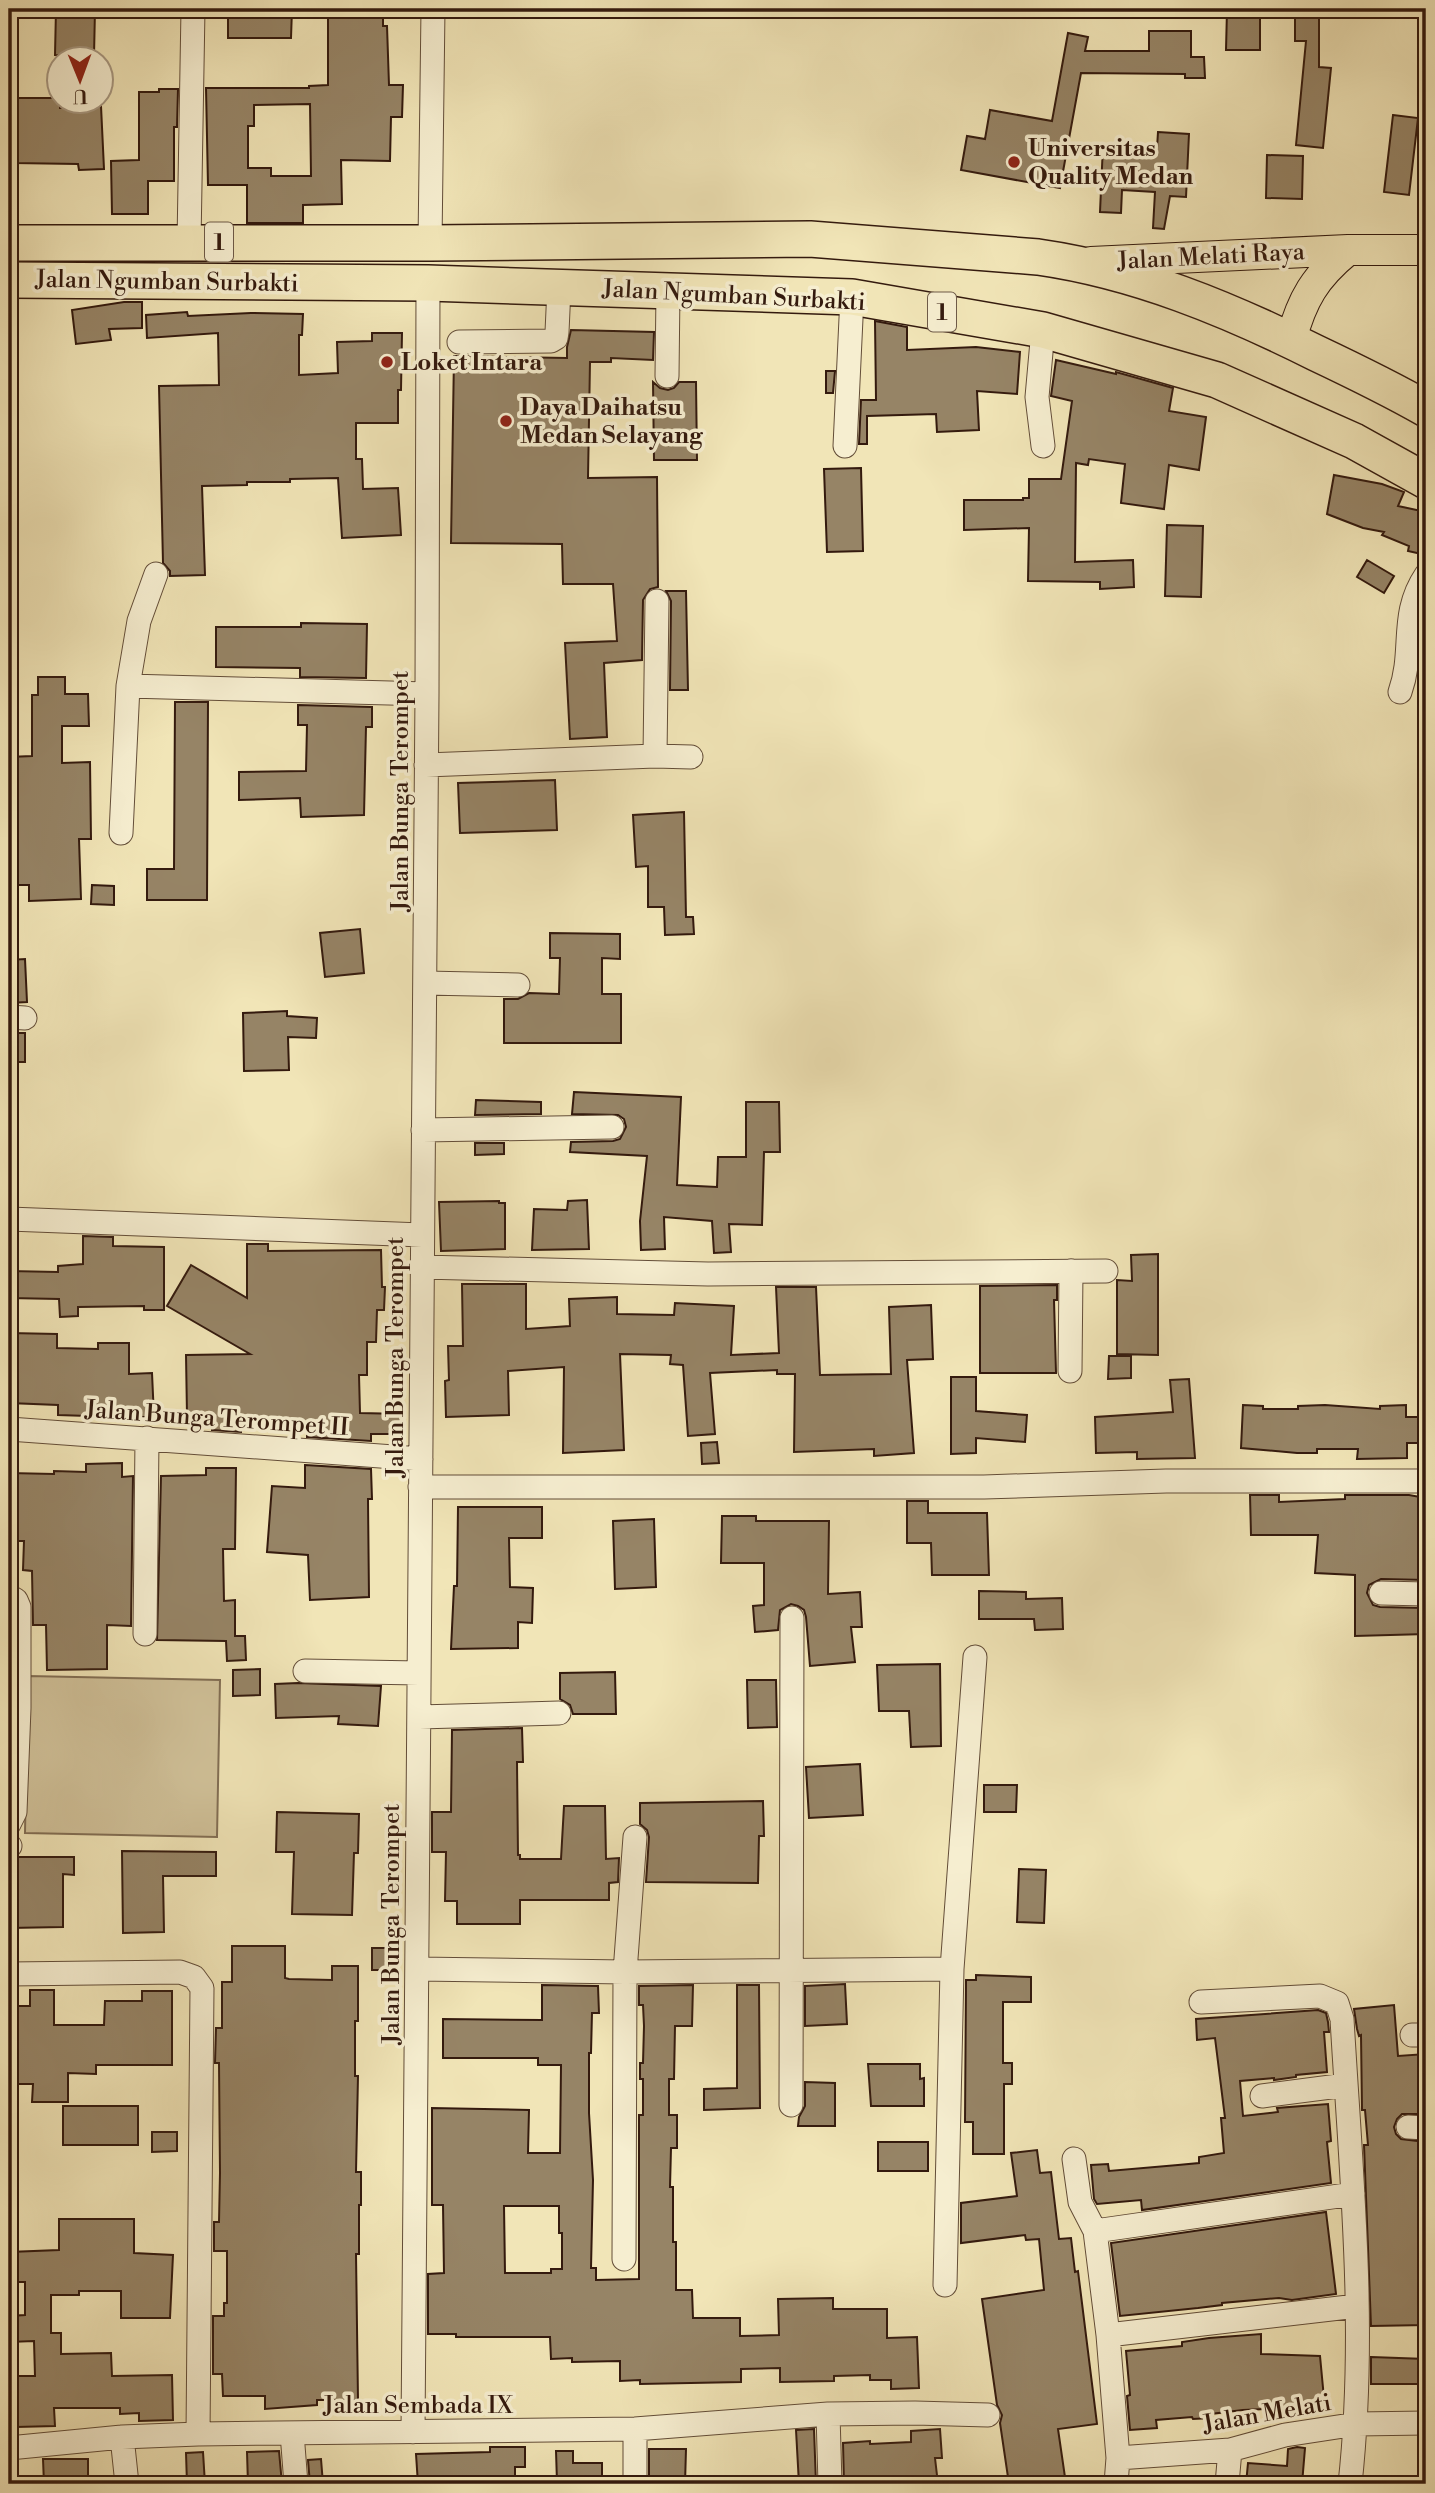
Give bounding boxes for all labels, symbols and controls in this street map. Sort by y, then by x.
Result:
north arrow [46,46,116,116]
text: U [72,84,88,108]
place label: Universitas Quality Medan [1028,134,1194,192]
marker: Universitas Quality Medan [1006,154,1022,170]
road number: 1 [205,222,233,262]
street label: Jalan Melati Raya [1116,237,1306,277]
street label: Jalan Ngumban Surbakti [34,265,299,299]
street label: Jalan Ngumban Surbakti [601,274,866,318]
road number: 1 [928,292,956,332]
place label: Loket Intara [401,348,543,378]
marker: Loket Intara [379,354,395,370]
place label: Daya Daihatsu Medan Selayang [520,393,704,451]
marker: Daya Daihatsu Medan Selayang [498,413,514,429]
street label: Jalan Bunga Terompet [386,670,416,913]
street label: Jalan Bunga Terompet [381,1236,411,1479]
street label: Jalan Bunga Terompet II [83,1395,350,1443]
street label: Jalan Bunga Terompet [377,1803,407,2046]
street label: Jalan Melati [1200,2388,1334,2440]
street label: Jalan Sembada IX [322,2391,514,2421]

